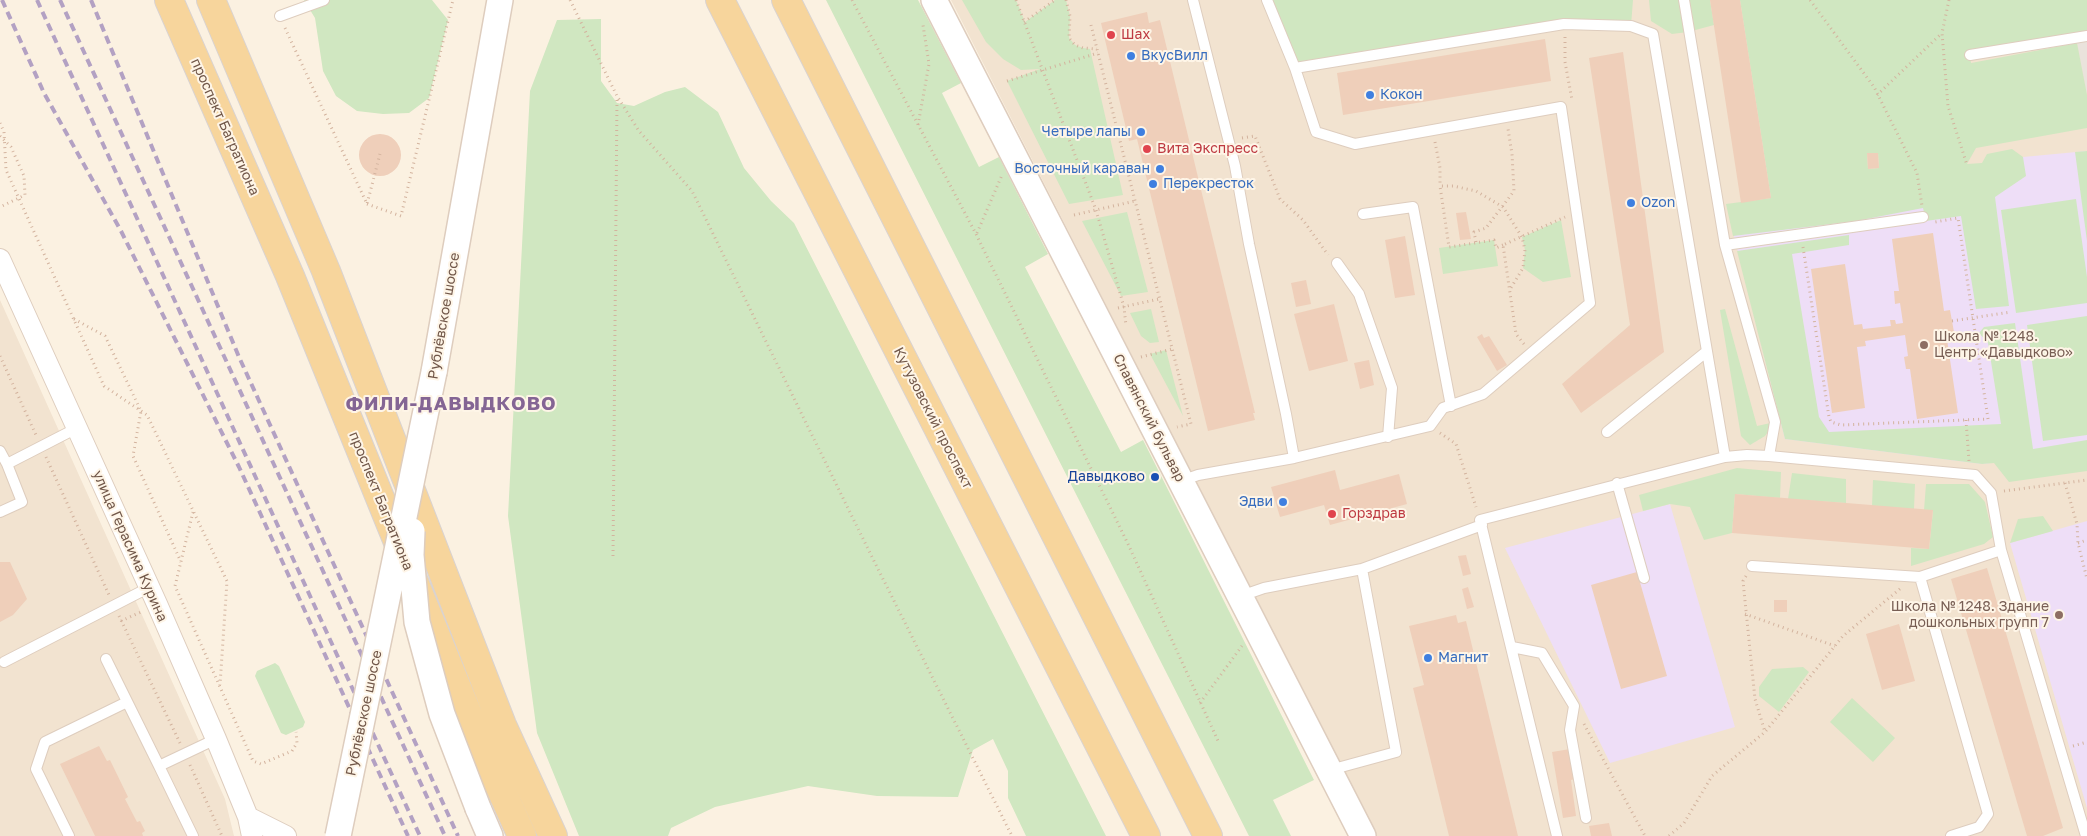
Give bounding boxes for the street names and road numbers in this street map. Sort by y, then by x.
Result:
street label: проспект Багратиона [187,56,263,198]
street label: Рублёвское шоссе [425,251,463,381]
street label: Кутузовский проспект [890,344,976,492]
street label: Славянский бульвар [1109,351,1189,485]
street label: проспект Багратиона [345,429,417,573]
street label: улица Герасима Курина [89,468,171,624]
street label: Рублёвское шоссе [342,649,386,777]

